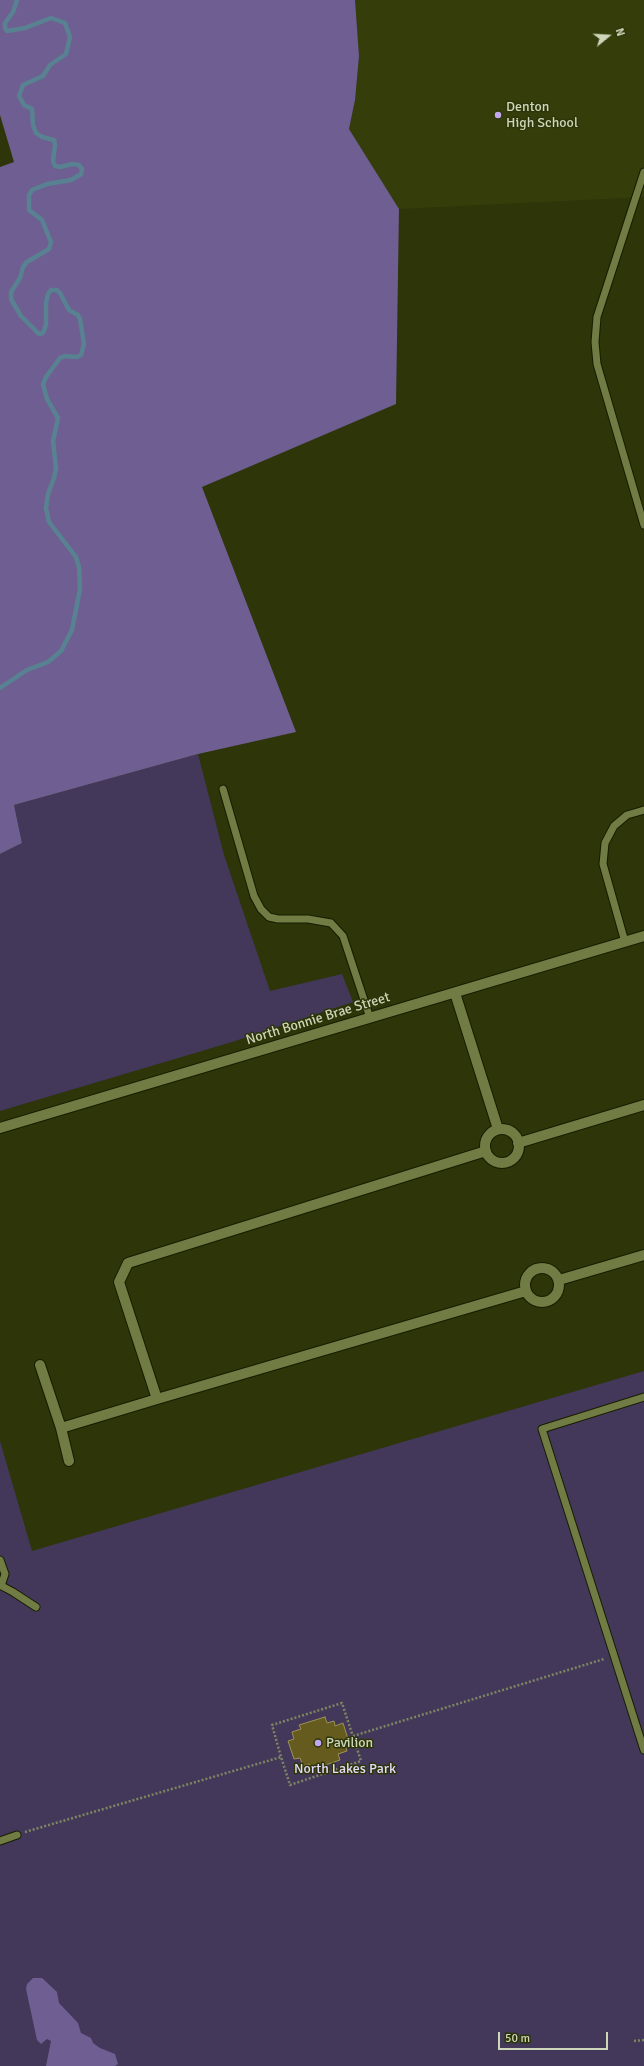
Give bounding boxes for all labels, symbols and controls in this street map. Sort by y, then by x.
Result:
north arrow [588,16,628,56]
text: N [613,26,627,38]
place label: Denton High School [506,99,578,132]
marker: Denton High School [493,110,503,120]
street label: North Bonnie Brae Street [244,989,392,1049]
place label: Pavilion [326,1735,373,1751]
marker: Pavilion [313,1738,323,1748]
park label: North Lakes Park [294,1761,396,1777]
scale bar [500,2024,610,2050]
text: 50 m [505,2031,530,2046]

